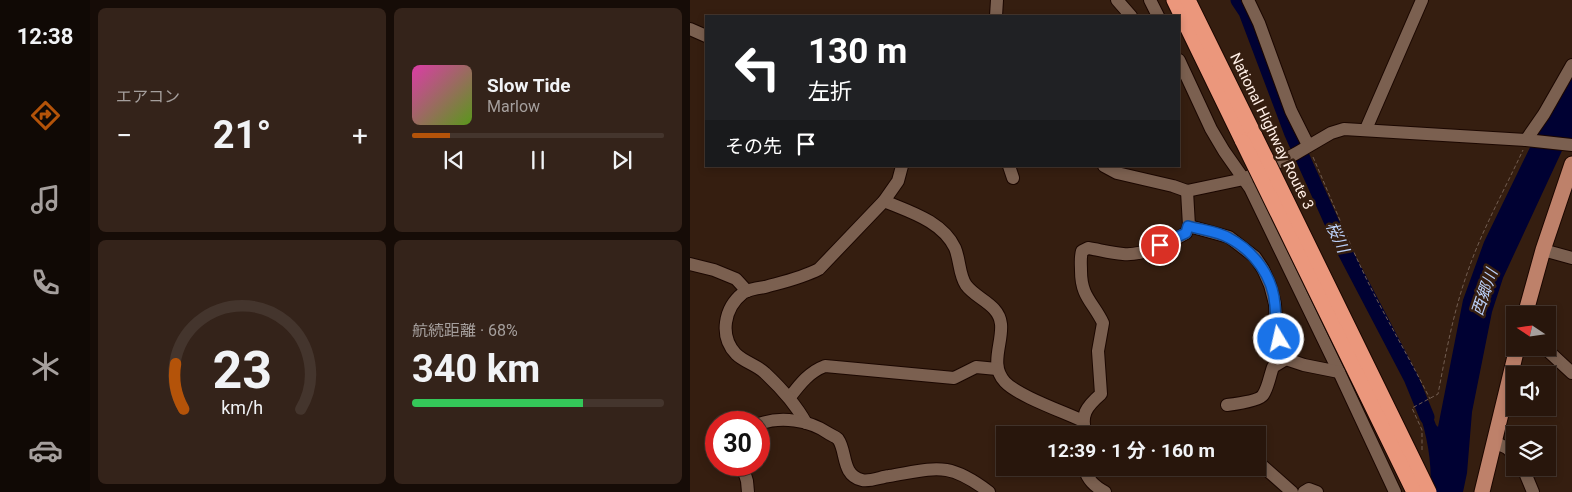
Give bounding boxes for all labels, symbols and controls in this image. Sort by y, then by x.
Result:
text: 12:38 [17,24,73,49]
text: 130 m [808,31,907,72]
icon: left [725,35,790,100]
street label: National Highway Route 3 [1226,50,1318,212]
text: Slow Tide [487,74,570,97]
text: 左折 [808,79,852,104]
text: エアコン [116,87,180,106]
text: Marlow [487,97,540,116]
icon: directions [28,98,63,133]
text: 21° [213,113,271,157]
text: − [116,119,132,152]
text: + [352,119,368,152]
icon: arrive [792,130,820,158]
text: その先 [725,135,782,158]
icon: previous [440,146,468,174]
icon: pause [524,146,552,174]
icon: next [608,146,636,174]
icon: music [28,182,63,217]
water label: 桜川 [1322,219,1354,258]
pin [1139,224,1181,266]
icon: arrive [1146,231,1174,259]
water label: 西郷川 [1468,264,1502,318]
icon: phone [28,265,63,300]
north arrow [1506,306,1556,356]
map controls [1506,306,1556,476]
position arrow [1252,312,1304,364]
text: 航続距離 · 68% [412,321,518,340]
text: 23 [212,340,272,401]
text: 340 km [412,347,540,391]
icon: climate [28,349,63,384]
button: sound [1506,366,1556,416]
text: km/h [221,397,263,418]
speed limit sign: 30 [705,411,770,476]
button: layers [1506,426,1556,476]
icon: car [28,433,63,468]
text: 12:39 · 1 分 · 160 m [1047,439,1215,462]

